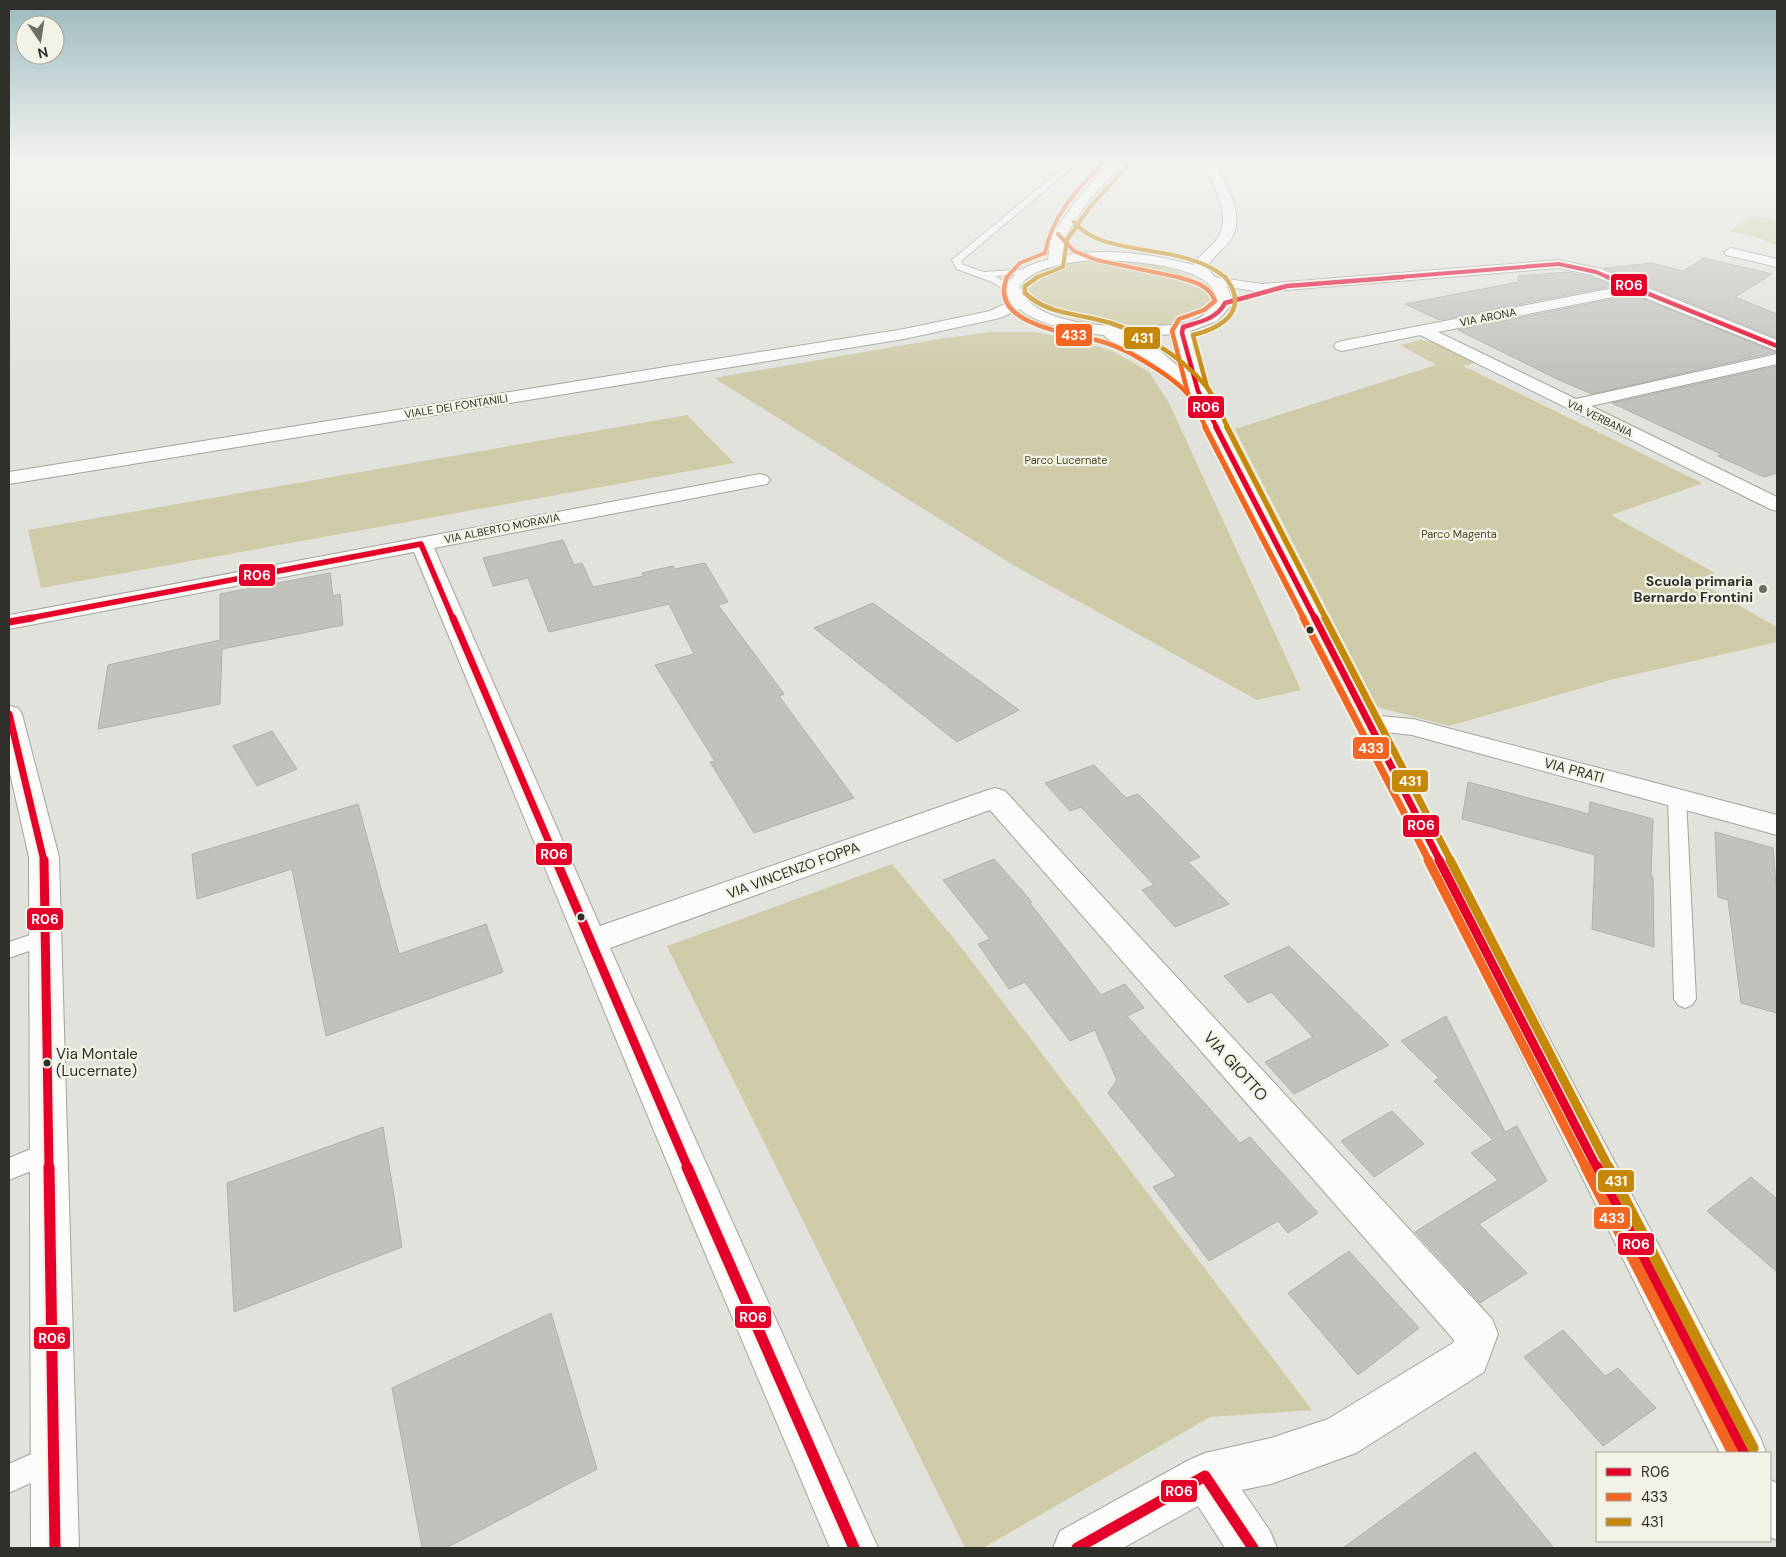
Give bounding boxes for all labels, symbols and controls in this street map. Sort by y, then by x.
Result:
north arrow [15,15,65,65]
text: N [36,43,50,63]
line badge: R06 [1610,273,1648,297]
text: R06 [1615,276,1643,294]
street label: VIA ARONA [1458,305,1518,329]
line badge: 433 [1055,323,1093,347]
text: 433 [1061,326,1087,344]
line badge: 431 [1123,326,1161,350]
text: 431 [1131,329,1153,347]
street label: VIALE DEI FONTANILI [403,391,509,421]
line badge: R06 [1187,395,1225,419]
street label: VIA VERBANIA [1565,396,1635,440]
text: R06 [1192,398,1220,416]
park label: Parco Lucernate [1025,453,1107,467]
street label: VIA ALBERTO MORAVIA [443,510,561,546]
park label: Parco Magenta [1421,527,1497,541]
line badge: R06 [238,563,276,587]
text: R06 [243,566,271,584]
place label: Scuola primaria Bernardo Frontini [1634,572,1753,606]
marker: Scuola primaria Bernardo Frontini [1757,583,1769,595]
unlabelled marker [1305,625,1315,635]
line badge: 433 [1352,736,1390,760]
text: 433 [1358,739,1384,757]
street label: VIA PRATI [1542,753,1606,787]
line badge: 431 [1391,769,1429,793]
text: 431 [1399,772,1421,790]
line badge: R06 [1402,814,1440,838]
text: R06 [1407,816,1435,834]
street label: VIA VINCENZO FOPPA [724,838,862,902]
line badge: R06 [535,842,573,866]
text: R06 [540,845,568,863]
line badge: R06 [26,907,64,931]
text: R06 [31,910,59,928]
unlabelled marker [576,912,586,922]
street label: VIA GIOTTO [1199,1027,1272,1106]
place label: Via Montale (Lucernate) [56,1044,138,1081]
marker: Via Montale (Lucernate) [42,1058,52,1068]
line badge: 431 [1597,1169,1635,1193]
text: 431 [1605,1172,1627,1190]
line badge: 433 [1593,1206,1631,1230]
text: 433 [1599,1209,1625,1227]
line badge: R06 [1617,1232,1655,1256]
text: R06 [1622,1235,1650,1253]
line badge: R06 [734,1305,772,1329]
text: R06 [739,1308,767,1326]
line badge: R06 [33,1326,71,1350]
text: R06 [38,1329,66,1347]
legend [1596,1452,1771,1542]
text: R06 [1641,1462,1670,1482]
line badge: R06 [1160,1479,1198,1503]
text: R06 [1165,1482,1193,1500]
text: 433 [1641,1487,1668,1507]
text: 431 [1641,1512,1663,1532]

